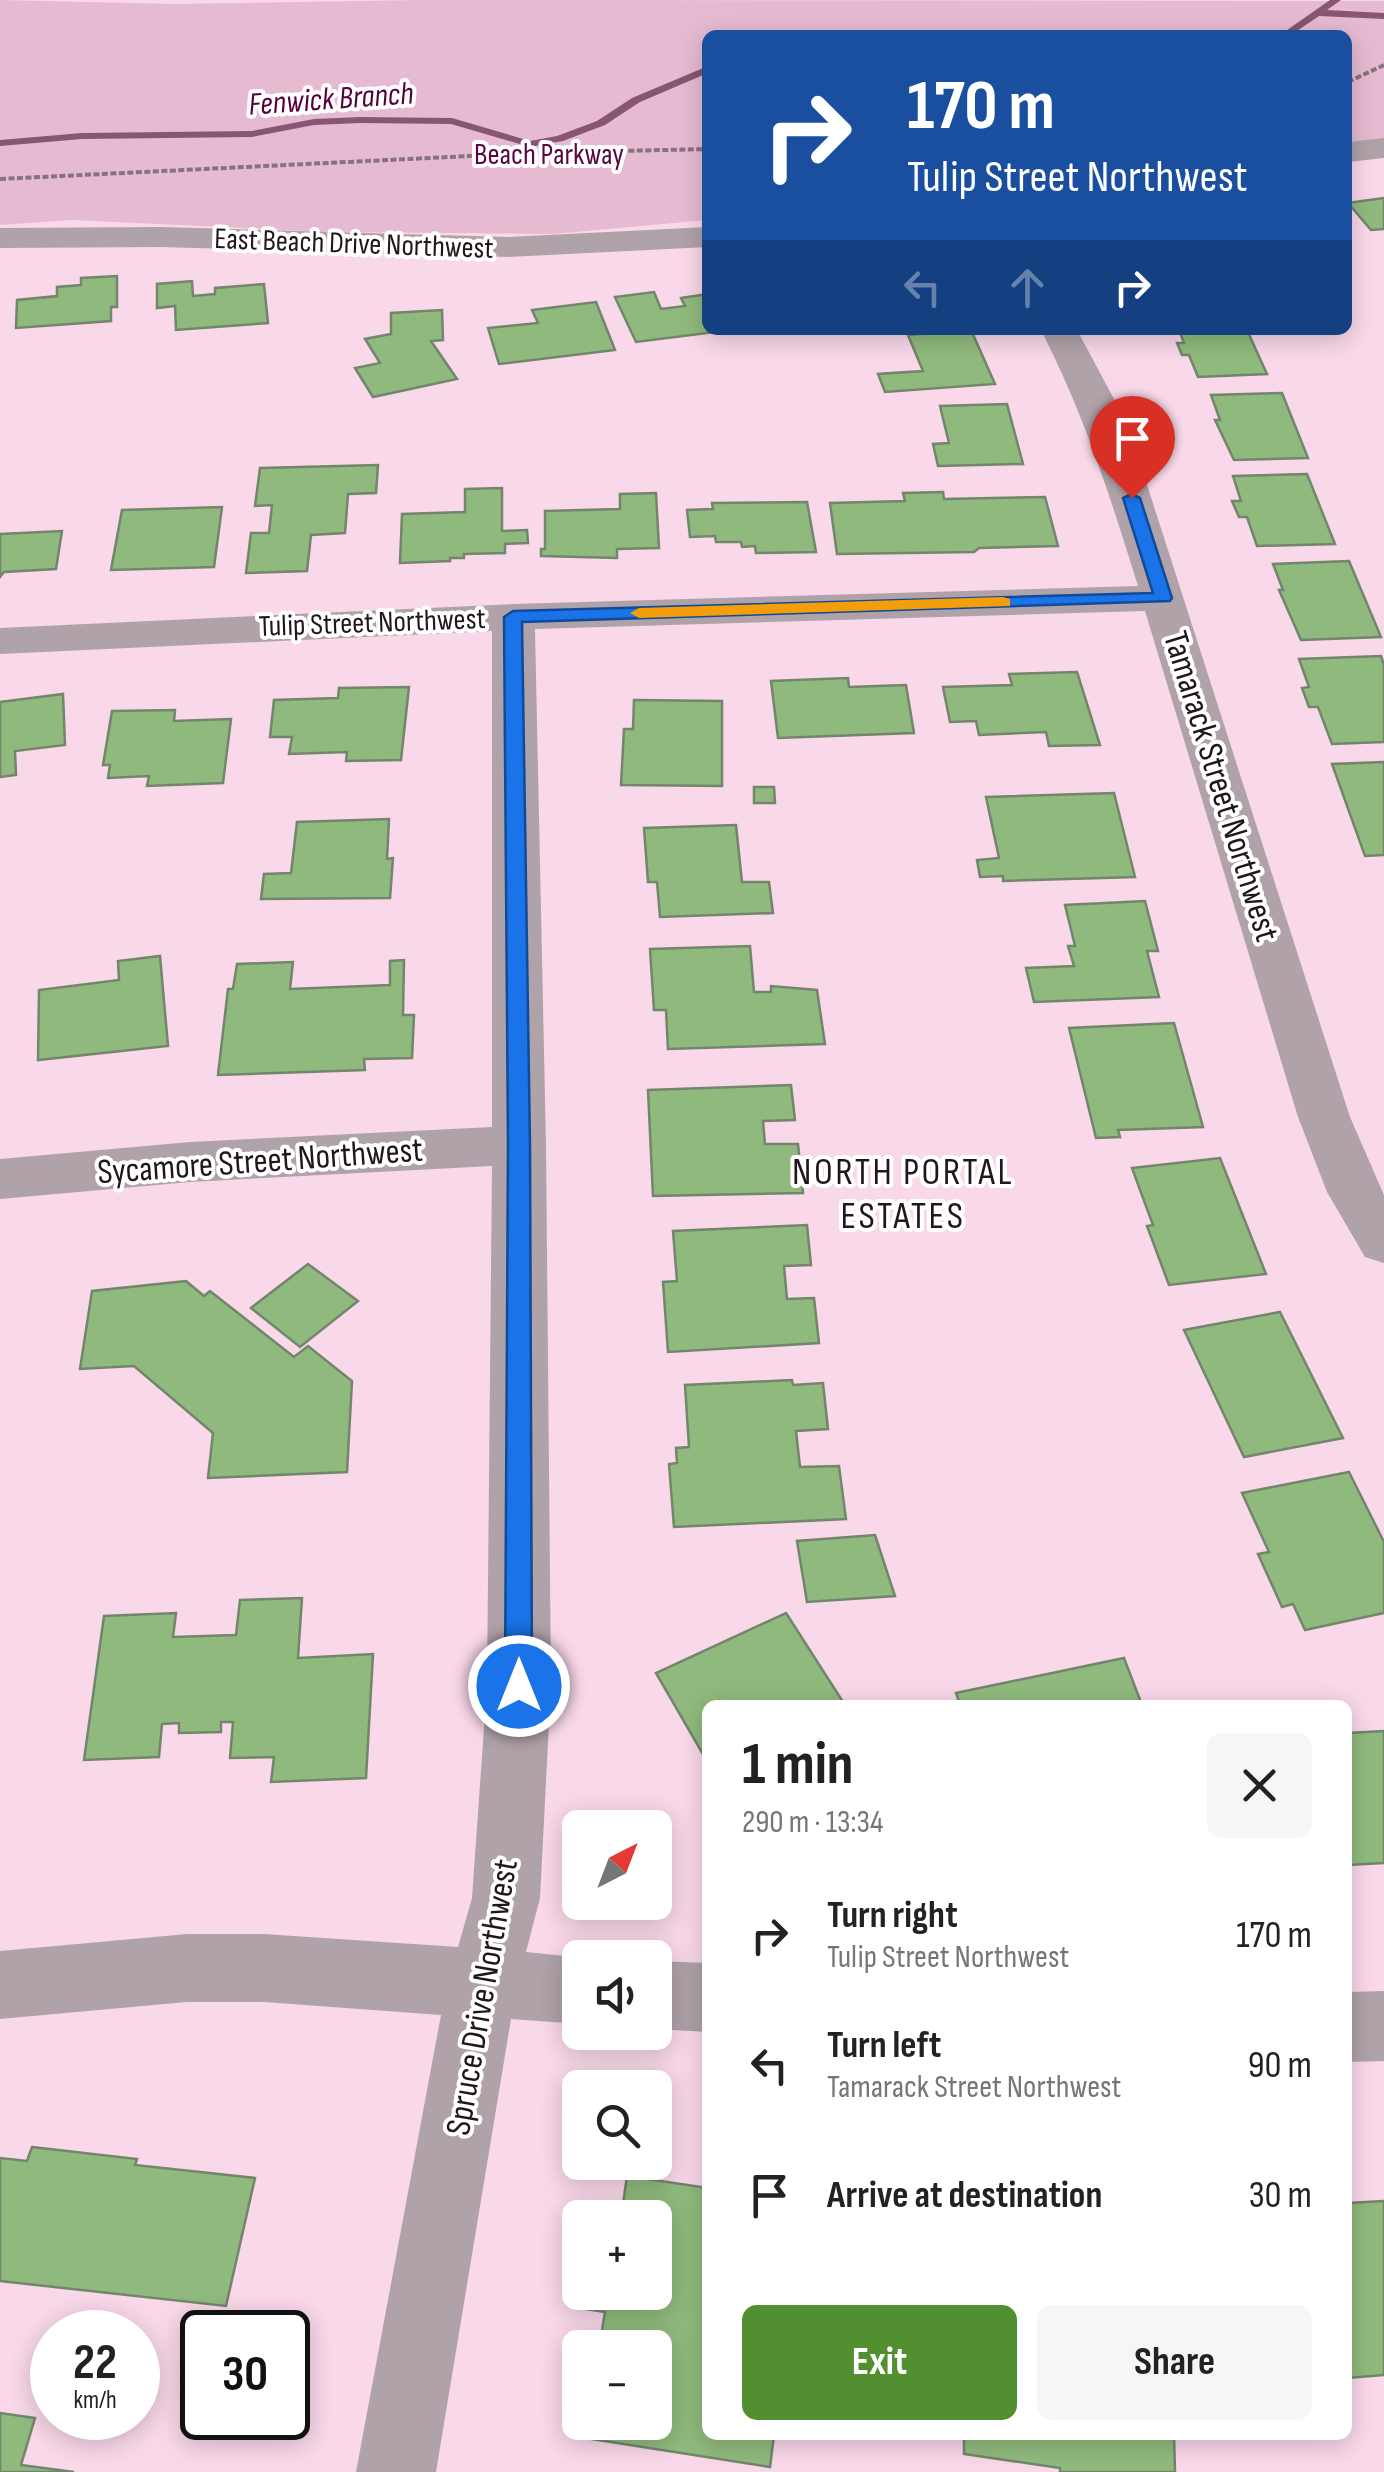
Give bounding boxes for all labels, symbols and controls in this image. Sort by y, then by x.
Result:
text: 170 m [907,65,1055,149]
icon: right [742,70,872,200]
water label: Fenwick Branch [247,74,415,125]
park label: Beach Parkway [474,137,624,173]
text: Tulip Street Northwest [907,150,1248,205]
street label: East Beach Drive Northwest [214,221,494,267]
icon: left [895,260,950,315]
icon: ahead [1000,260,1055,315]
icon: right [1105,260,1160,315]
pin [1090,396,1175,499]
icon: arrive [1105,411,1160,466]
street label: Tulip Street Northwest [258,601,486,645]
street label: Tamarack Street Northwest [1153,626,1288,947]
street label: Sycamore Street Northwest [96,1129,424,1194]
district label: NORTH PORTAL ESTATES [792,1150,1014,1239]
position arrow [467,1634,571,1738]
text: 1 min [742,1729,854,1801]
button: close [1207,1733,1312,1838]
text: 290 m · 13:34 [742,1803,883,1842]
north arrow [562,1810,672,1920]
map controls [562,1810,672,2440]
street label: Spruce Drive Northwest [437,1856,528,2139]
text: Turn right [827,1893,958,1938]
icon: right [742,1908,797,1963]
text: 170 m [1236,1913,1312,1958]
text: Tulip Street Northwest [827,1938,1069,1977]
button: sound [562,1940,672,2050]
text: Turn left [827,2023,941,2068]
icon: left [742,2038,797,2093]
text: 90 m [1248,2043,1312,2088]
text: Tamarack Street Northwest [827,2068,1121,2107]
button: search [562,2070,672,2180]
icon: arrive [742,2168,797,2223]
text: Arrive at destination [827,2173,1102,2218]
text: 30 m [1249,2173,1312,2218]
button: + [562,2200,672,2310]
button: Exit [742,2305,1017,2420]
button: Share [1037,2305,1312,2420]
speed limit sign: 30 [180,2310,310,2440]
button: − [562,2330,672,2440]
text: 22 [73,2333,117,2393]
text: km/h [73,2385,117,2416]

